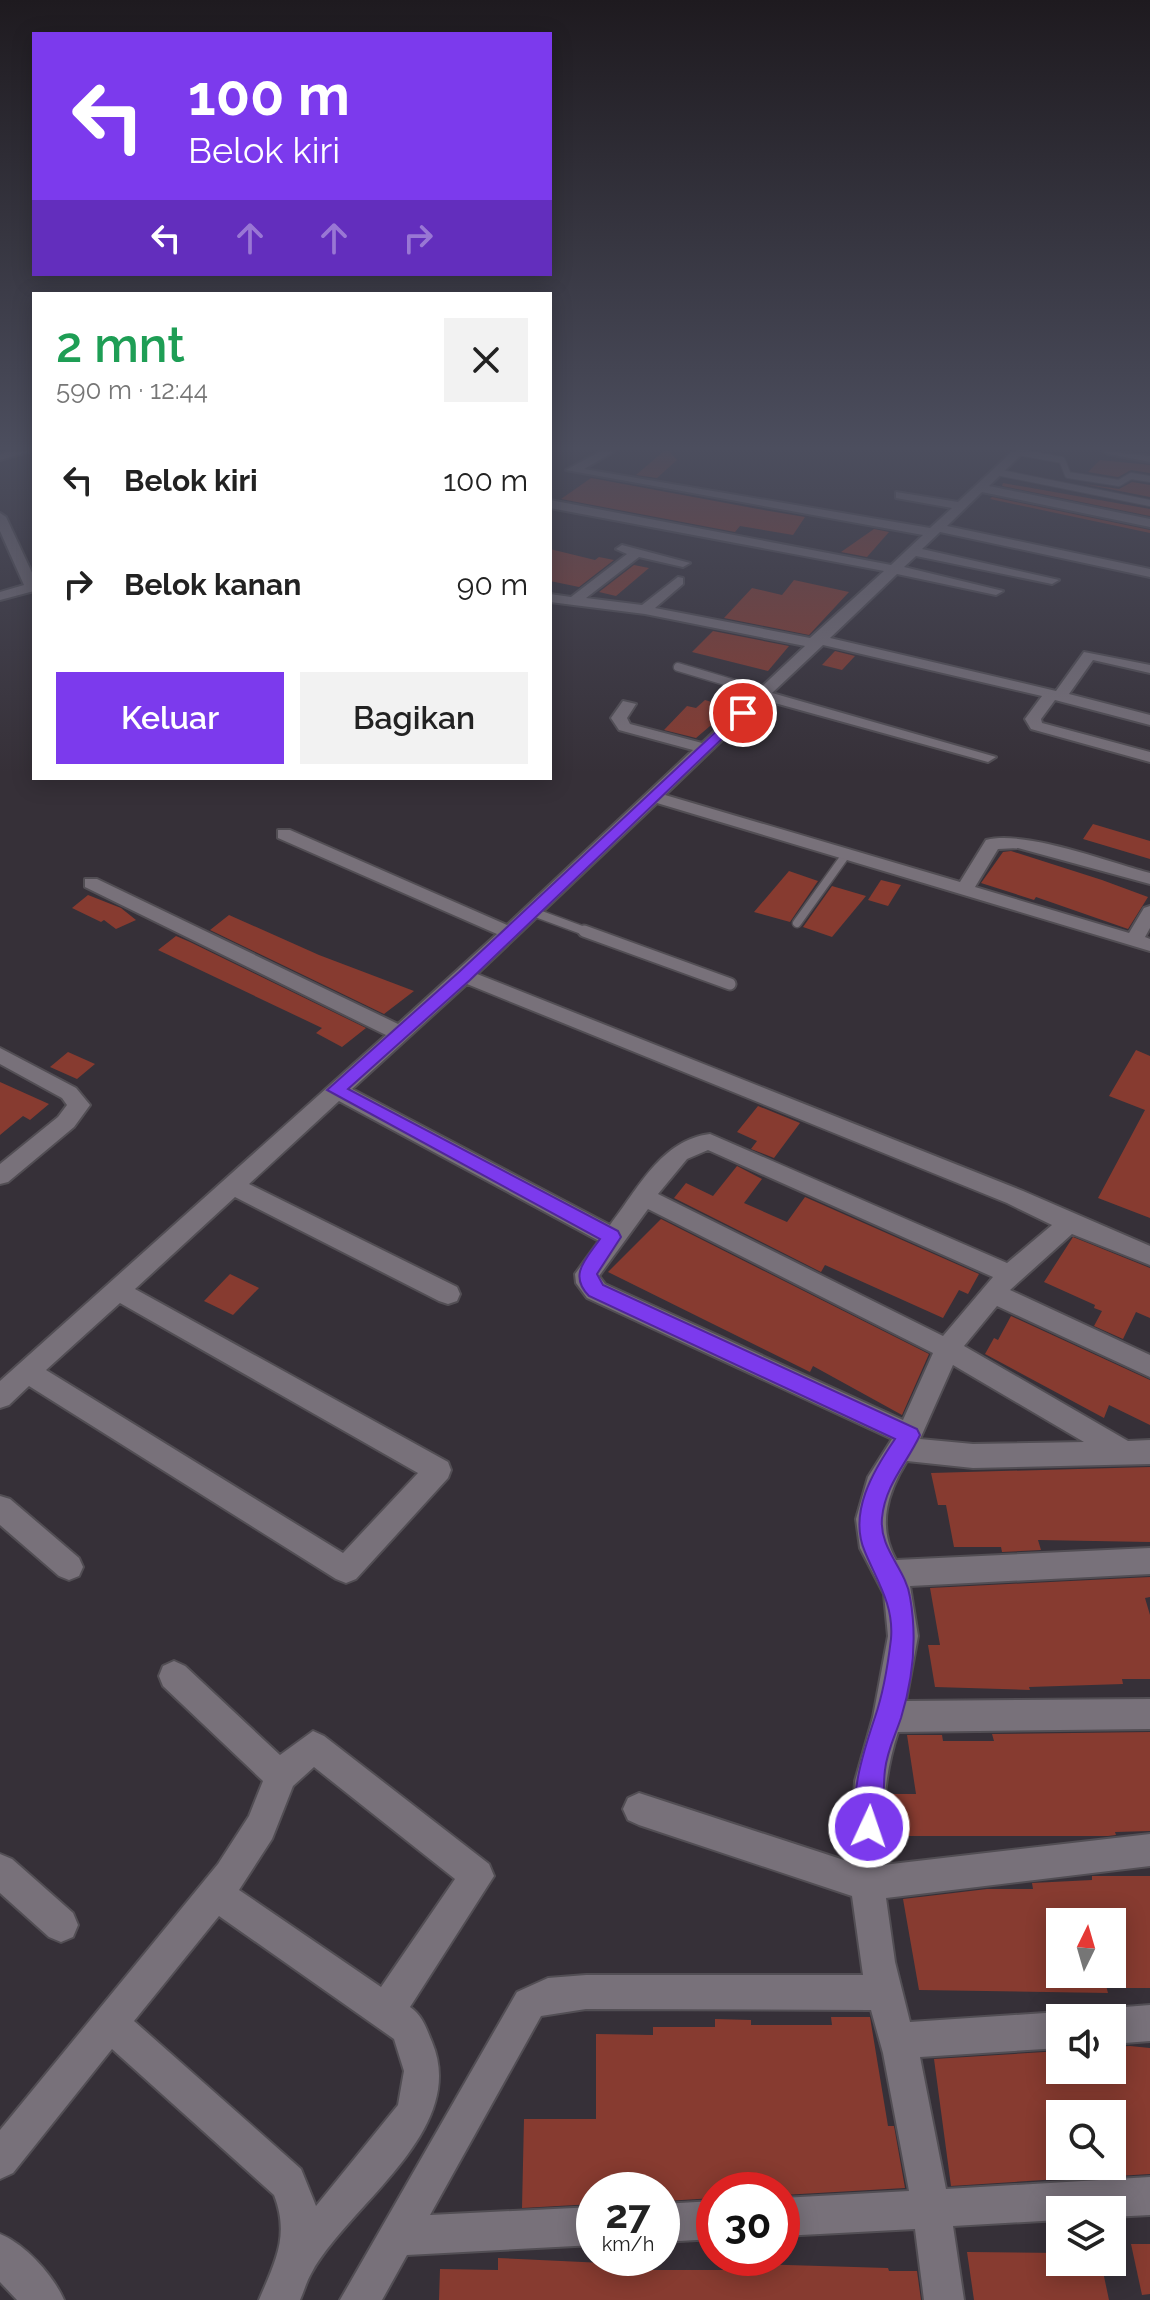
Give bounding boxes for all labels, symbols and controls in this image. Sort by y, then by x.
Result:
text: 100 m [188,62,350,128]
icon: left [56,64,160,168]
text: Belok kiri [188,129,340,171]
icon: left [144,216,188,260]
icon: ahead [228,216,272,260]
icon: ahead [312,216,356,260]
icon: right [396,216,440,260]
text: 2 mnt [56,317,185,373]
button: close [444,318,528,402]
text: 590 m · 12:44 [56,375,208,405]
icon: left [56,458,100,502]
text: Belok kiri [124,463,258,498]
text: 100 m [443,463,528,498]
icon: right [56,562,100,606]
text: Belok kanan [124,567,301,602]
text: 90 m [457,567,528,602]
button: Keluar [56,672,284,764]
button: Bagikan [300,672,528,764]
pin [709,679,777,747]
icon: arrive [721,691,765,735]
position arrow [827,1785,911,1869]
north arrow [1046,1908,1126,1988]
map controls [1046,1908,1126,2276]
button: sound [1046,2004,1126,2084]
button: search [1046,2100,1126,2180]
speed limit sign: 30 [696,2172,800,2276]
text: 27 [605,2190,650,2237]
button: layers [1046,2196,1126,2276]
text: km/h [602,2232,654,2256]

